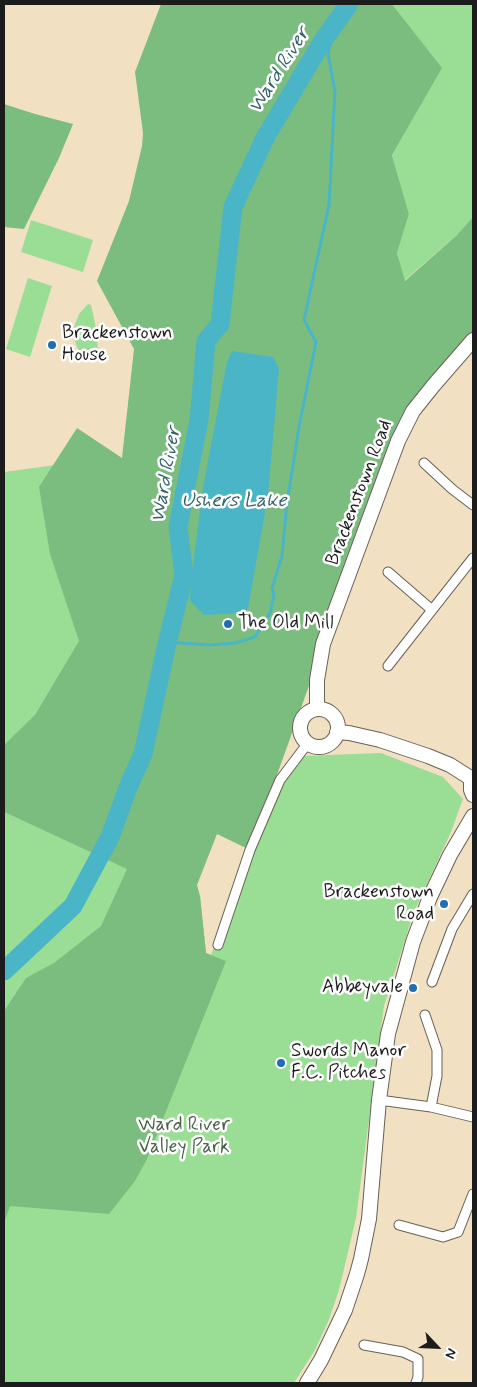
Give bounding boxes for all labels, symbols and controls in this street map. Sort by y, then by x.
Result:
water label: Ward River [244,24,316,118]
place label: Brackenstown House [62,323,173,367]
marker: Brackenstown House [46,339,58,351]
street label: Brackenstown Road [322,417,398,569]
water label: Ward River [147,425,187,525]
water label: Ushers Lake [181,490,287,514]
place label: The Old Mill [238,613,334,635]
marker: The Old Mill [222,618,234,630]
place label: Brackenstown Road [323,882,434,926]
marker: Brackenstown Road [438,898,450,910]
place label: Abbeyvale [322,977,403,999]
marker: Abbeyvale [407,982,419,994]
place label: Swords Manor F.C. Pitches [291,1041,406,1085]
marker: Swords Manor F.C. Pitches [275,1057,287,1069]
park label: Ward River Valley Park [138,1115,230,1159]
north arrow [412,1322,462,1372]
text: N [440,1345,461,1361]

